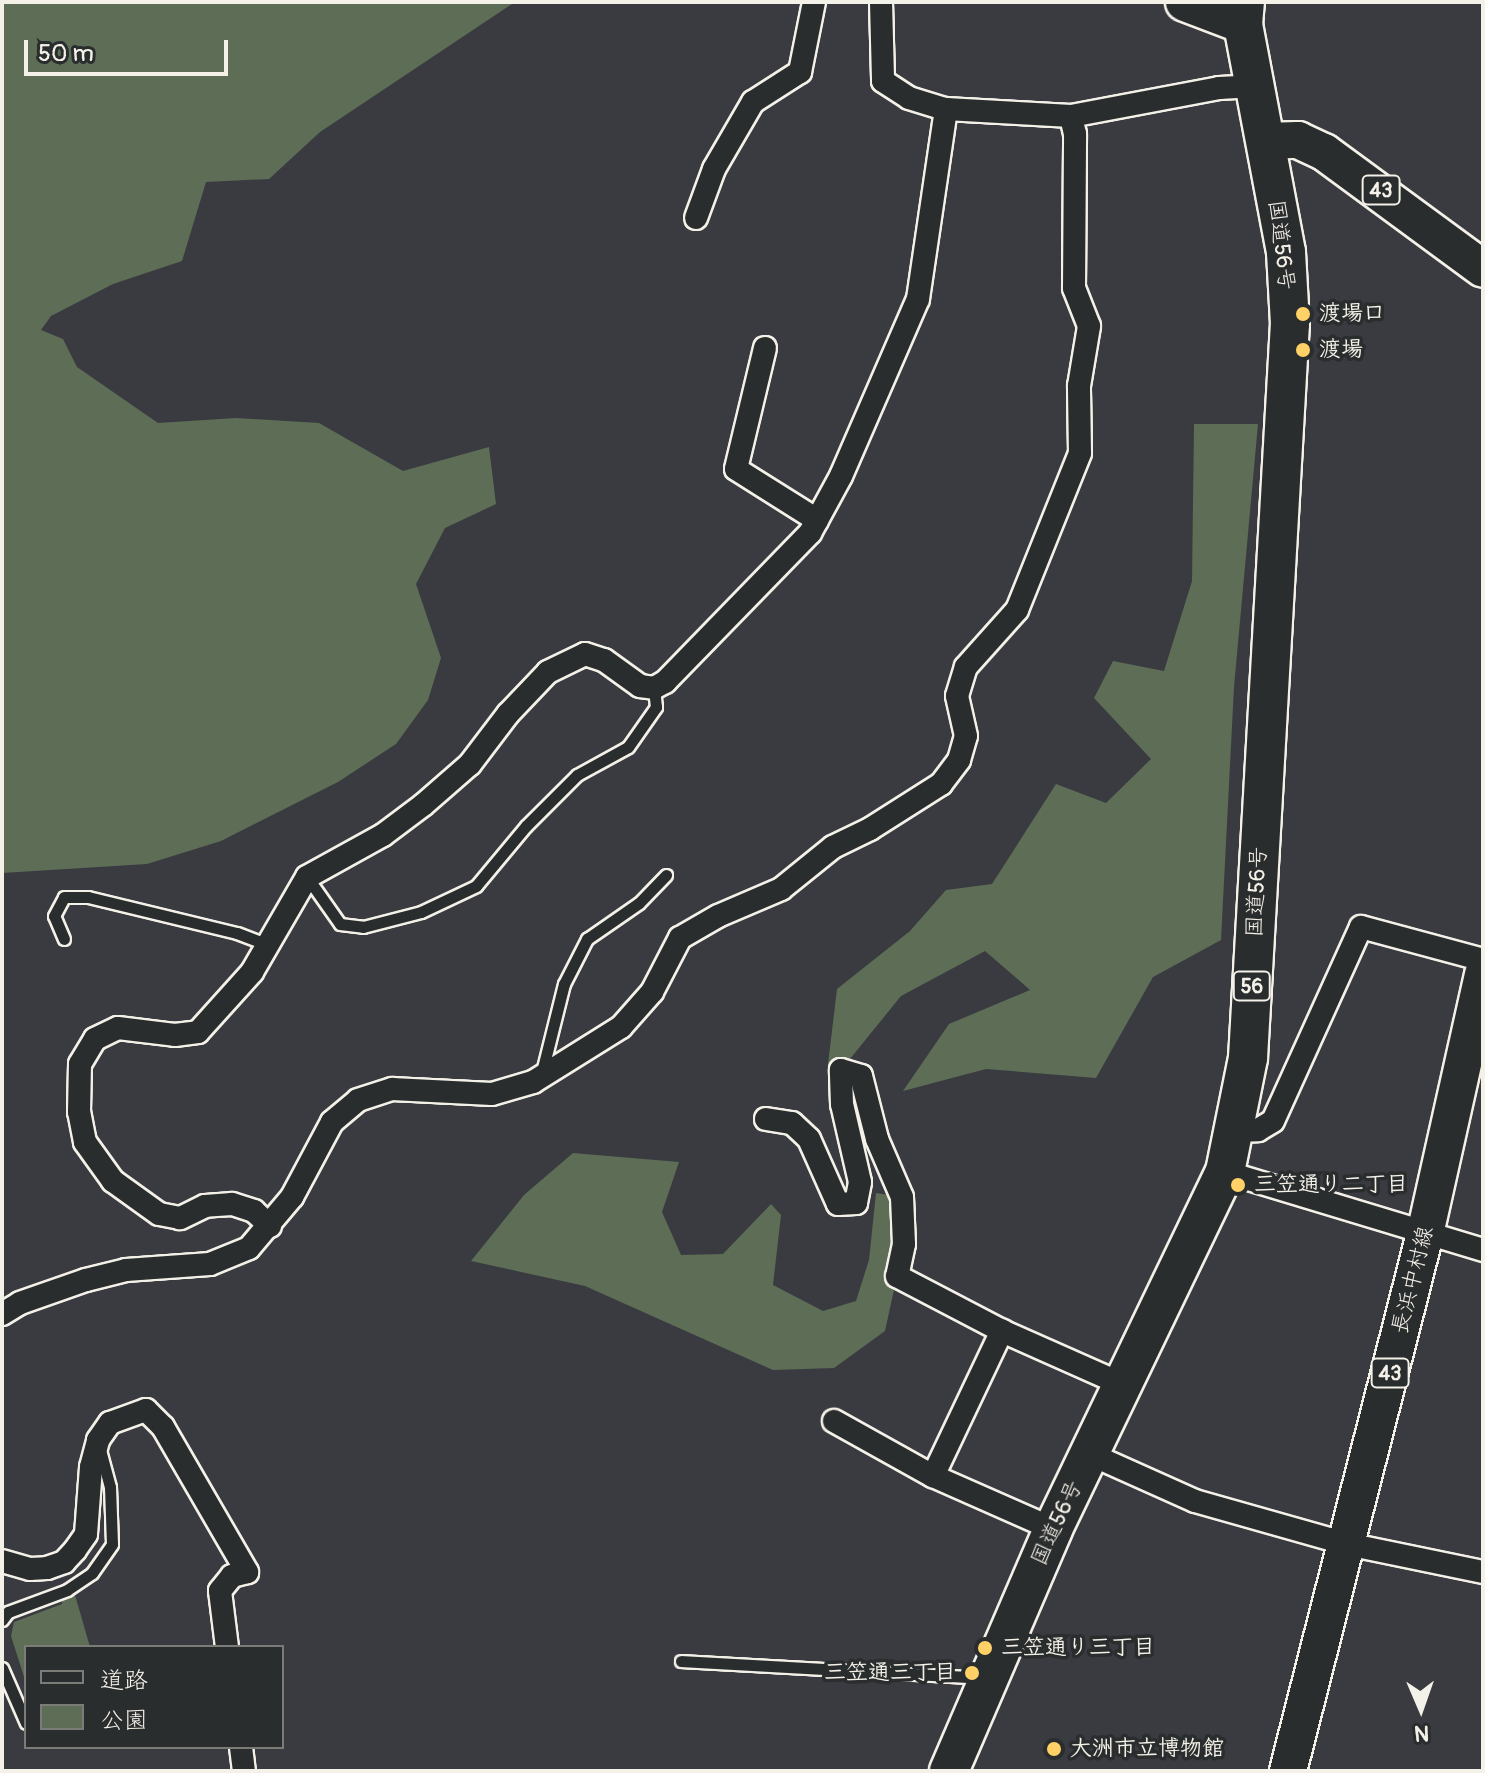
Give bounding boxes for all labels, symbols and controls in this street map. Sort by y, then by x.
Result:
scale bar [28,24,232,74]
text: 50 m [38,39,94,68]
road number: 43 [1361,174,1401,206]
street label: 国道56号 [1262,198,1300,292]
place label: 渡場口 [1319,301,1385,327]
marker: 渡場口 [1294,305,1312,323]
place label: 渡場 [1319,337,1363,363]
marker: 渡場 [1294,341,1312,359]
street label: 国道56号 [1241,846,1273,938]
road number: 56 [1232,970,1272,1002]
place label: 三笠通り二丁目 [1254,1172,1408,1198]
marker: 三笠通り二丁目 [1229,1176,1247,1194]
street label: 長浜中村線 [1387,1223,1439,1337]
road number: 43 [1370,1357,1410,1389]
street label: 国道56号 [1026,1476,1088,1570]
place label: 三笠通り三丁目 [1001,1635,1155,1661]
marker: 三笠通り三丁目 [976,1639,994,1657]
legend [24,1645,284,1749]
place label: 三笠通三丁目 [824,1660,956,1686]
marker: 三笠通三丁目 [963,1664,981,1682]
text: 道路 [100,1666,148,1695]
north arrow [1381,1669,1461,1749]
text: 公園 [100,1706,148,1735]
text: N [1414,1719,1430,1747]
place label: 大洲市立博物館 [1070,1736,1224,1762]
marker: 大洲市立博物館 [1045,1740,1063,1758]

